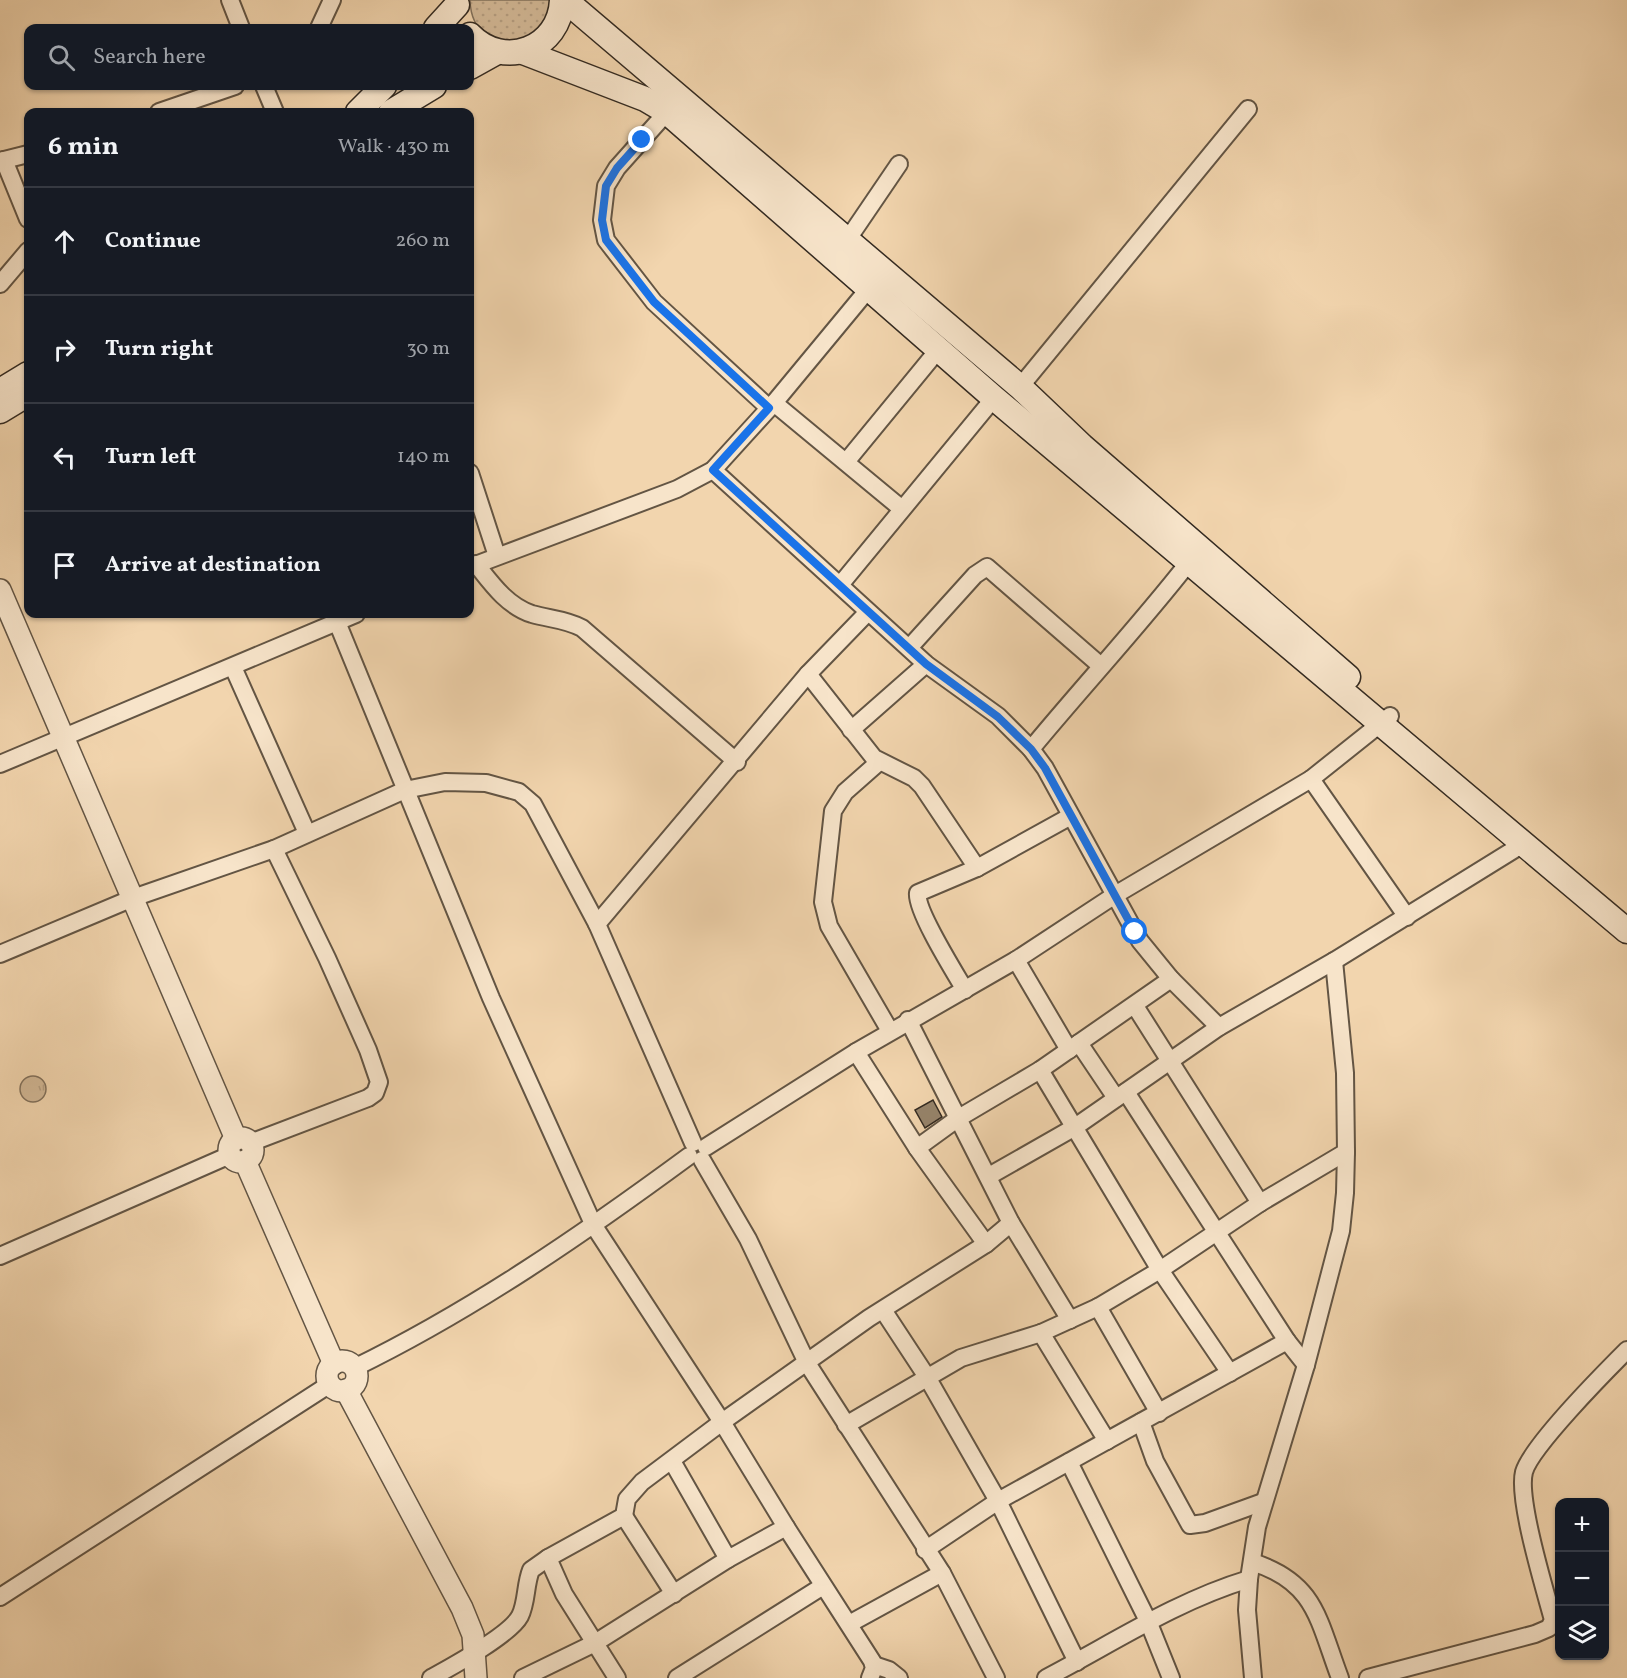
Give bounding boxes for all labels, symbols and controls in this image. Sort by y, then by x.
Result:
search box [24,24,474,90]
icon: search [45,41,78,74]
text: Search here [93,42,206,73]
route end [628,126,654,152]
text: 6 min [48,129,119,165]
text: Walk · 430 m [338,133,450,161]
icon: ahead [48,225,81,258]
text: Continue [105,226,201,257]
text: 260 m [395,227,450,255]
icon: right [48,333,81,366]
text: Turn right [105,334,213,365]
text: 30 m [406,335,450,363]
icon: left [48,441,81,474]
text: Turn left [105,442,196,473]
text: 140 m [397,443,450,471]
icon: arrive [48,549,81,582]
text: Arrive at destination [105,550,321,581]
route start [1121,918,1147,944]
map controls [1555,1498,1609,1660]
button: + [1555,1498,1609,1552]
button: − [1555,1552,1609,1606]
button: layers [1555,1606,1609,1660]

